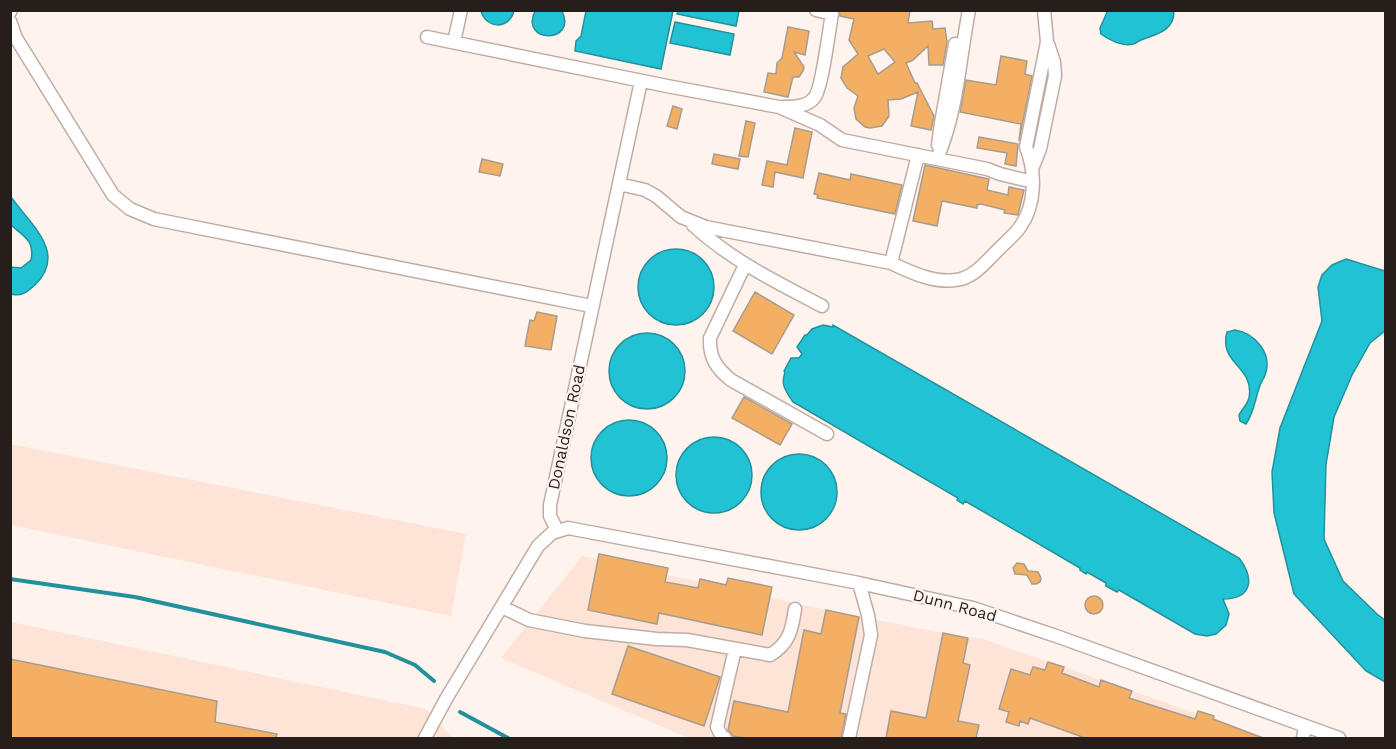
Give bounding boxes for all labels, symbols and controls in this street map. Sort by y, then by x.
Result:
street label: Donaldson Road [544,363,589,491]
street label: Dunn Road [911,585,999,626]

